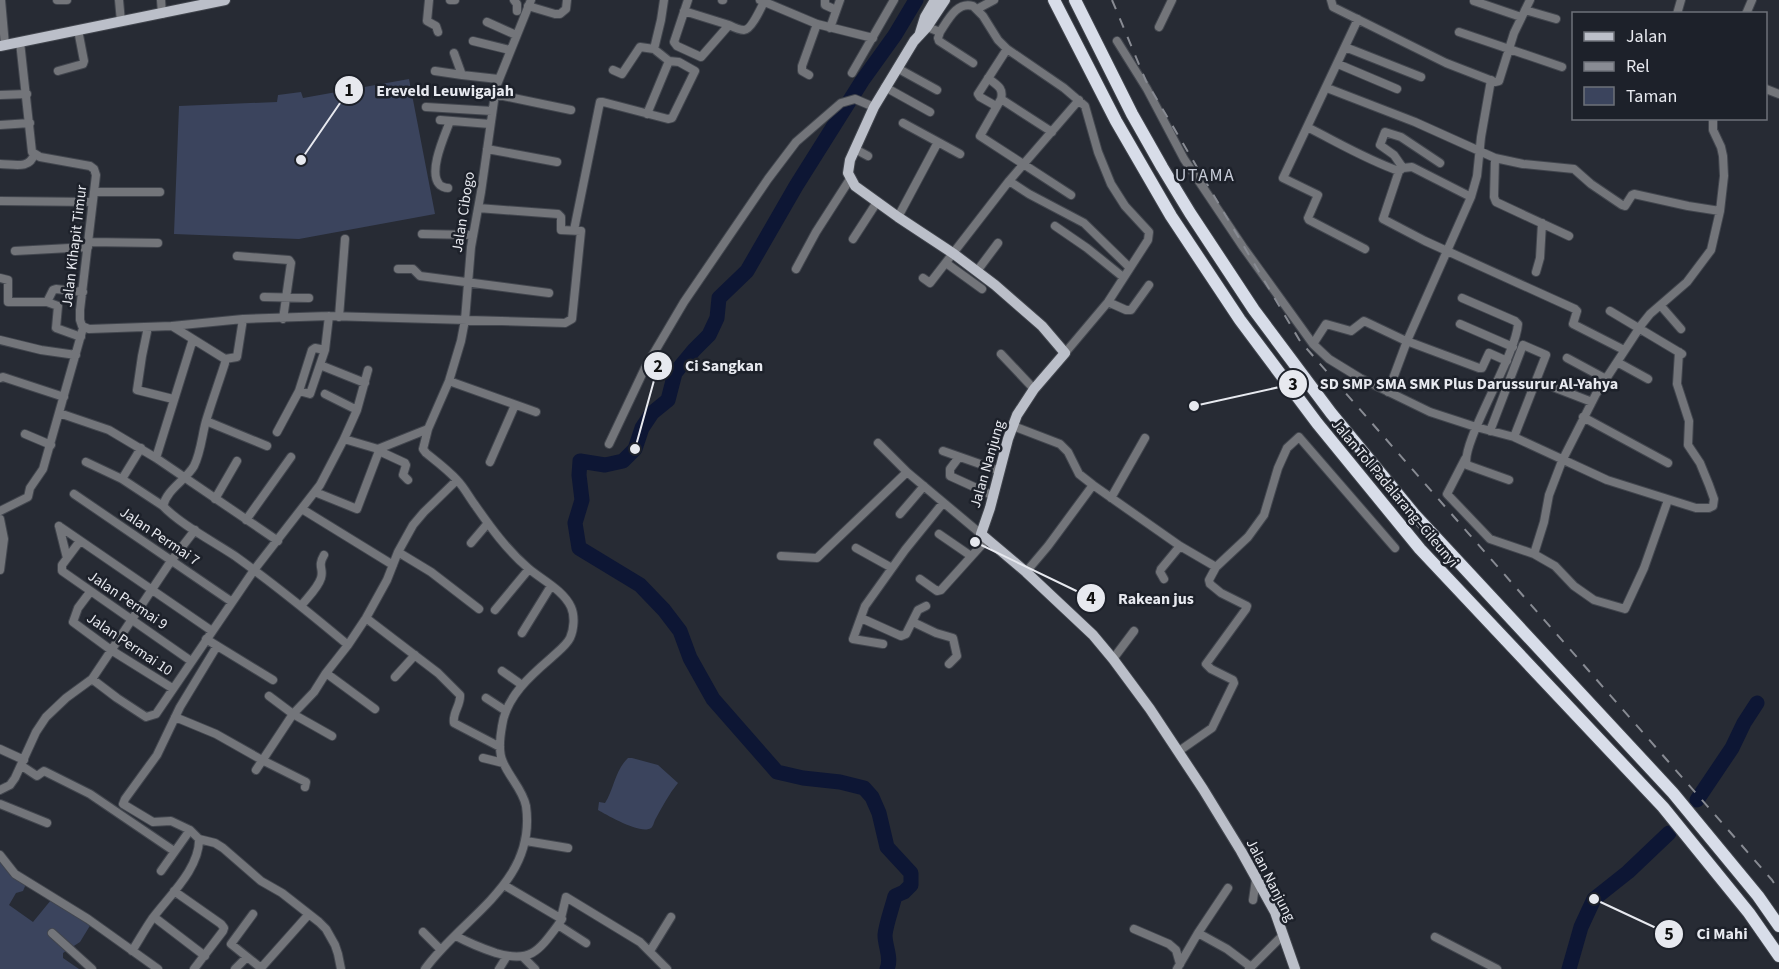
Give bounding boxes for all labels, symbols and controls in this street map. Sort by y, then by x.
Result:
legend [1572,12,1767,120]
text: Jalan [1626,24,1667,49]
text: Rel [1626,54,1650,79]
callout: Ereveld Leuwigajah [334,73,526,107]
text: 1 [344,78,354,103]
text: Ereveld Leuwigajah [376,80,514,102]
text: Taman [1626,84,1677,109]
district label: UTAMA [1175,163,1235,188]
street label: Jalan Cibogo [447,170,480,254]
street label: Jalan Kihapit Timur [57,183,93,308]
callout: Ci Sangkan [643,349,775,383]
text: 2 [653,354,663,379]
text: Ci Sangkan [685,355,763,377]
callout: SD SMP SMA SMK Plus Darussurur Al-Yahya [1278,367,1631,401]
text: 3 [1288,372,1298,397]
text: SD SMP SMA SMK Plus Darussurur Al-Yahya [1320,373,1618,395]
street label: Jalan Tol Padalarang–Cileunyi [1326,415,1463,572]
street label: Jalan Nanjung [965,417,1010,510]
street label: Jalan Permai 7 [116,502,204,571]
street label: Jalan Permai 9 [84,566,172,635]
callout: Rakean jus [1076,581,1206,615]
text: 4 [1086,586,1096,611]
text: Rakean jus [1118,588,1194,610]
street label: Jalan Permai 10 [83,608,177,681]
street label: Jalan Nanjung [1241,835,1301,926]
callout: Ci Mahi [1654,917,1760,951]
text: 5 [1664,922,1674,947]
text: Ci Mahi [1696,923,1748,945]

